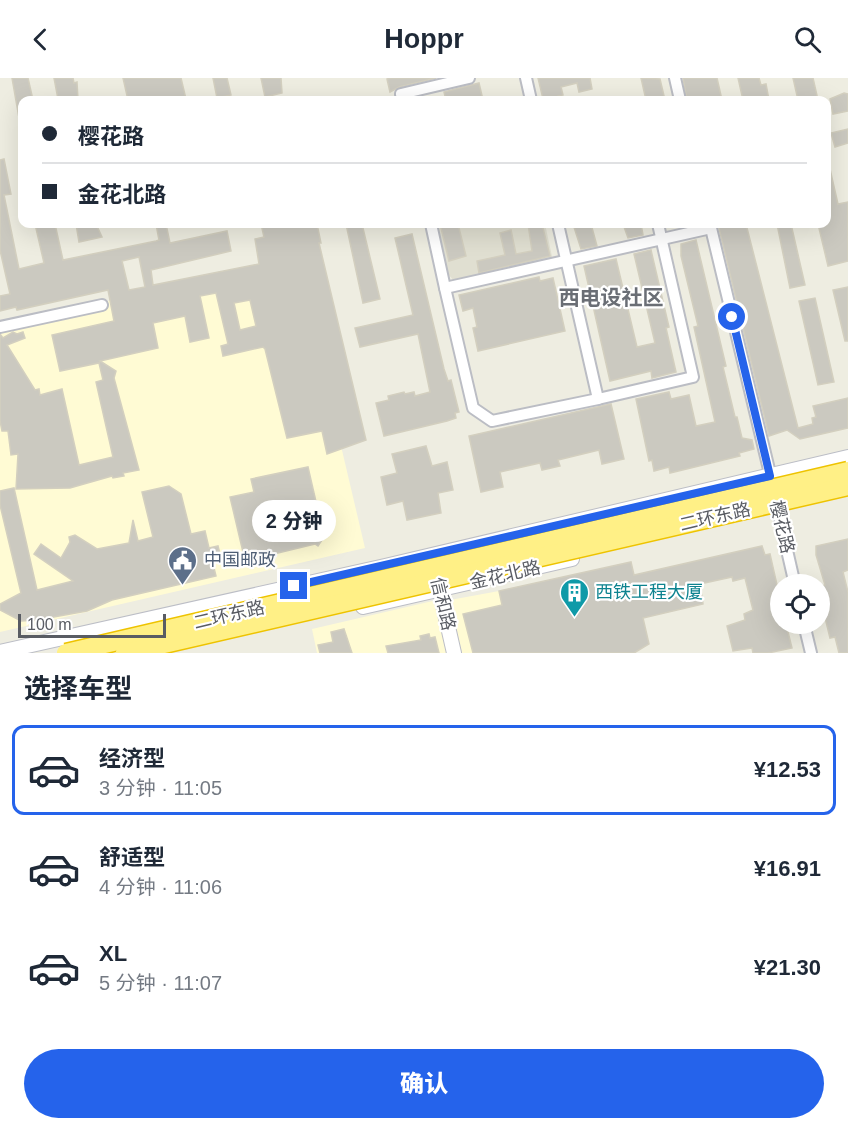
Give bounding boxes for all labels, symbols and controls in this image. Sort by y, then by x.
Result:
icon: back [24,23,57,56]
icon: search [791,23,824,56]
text: Hoppr [384,24,464,54]
text: 樱花路 [78,124,144,149]
text: 金花北路 [78,182,166,207]
district label: 西电设社区 [559,286,664,309]
route start [718,303,745,330]
street label: 樱花路 [766,498,798,556]
callout: 2 分钟 [252,499,336,541]
street label: 二环东路 [678,499,752,535]
text: 2 分钟 [266,510,322,532]
public building icon: 中国邮政 [167,544,199,586]
place label: 中国邮政 [204,550,276,570]
street label: 金花北路 [468,557,542,593]
route end [280,572,307,599]
map controls [770,574,830,634]
button: locate [770,574,830,634]
street label: 信和路 [427,575,459,633]
building icon: 西铁工程大厦 [558,576,590,618]
place label: 西铁工程大厦 [595,582,703,602]
street label: 二环东路 [192,597,266,633]
scale bar [18,611,166,638]
text: 100 m [27,616,71,633]
text: 选择车型 [24,674,132,704]
icon: car [27,743,81,797]
text: 经济型 [99,746,165,771]
text: ¥12.53 [754,757,821,782]
text: 3 分钟 · 11:05 [99,777,222,799]
icon: car [27,842,81,896]
text: 舒适型 [99,845,165,870]
text: ¥16.91 [754,856,821,881]
text: 4 分钟 · 11:06 [99,876,222,898]
icon: car [27,941,81,995]
text: XL [99,941,127,966]
text: ¥21.30 [754,955,821,980]
text: 5 分钟 · 11:07 [99,972,222,994]
button: 确认 [24,1049,824,1118]

